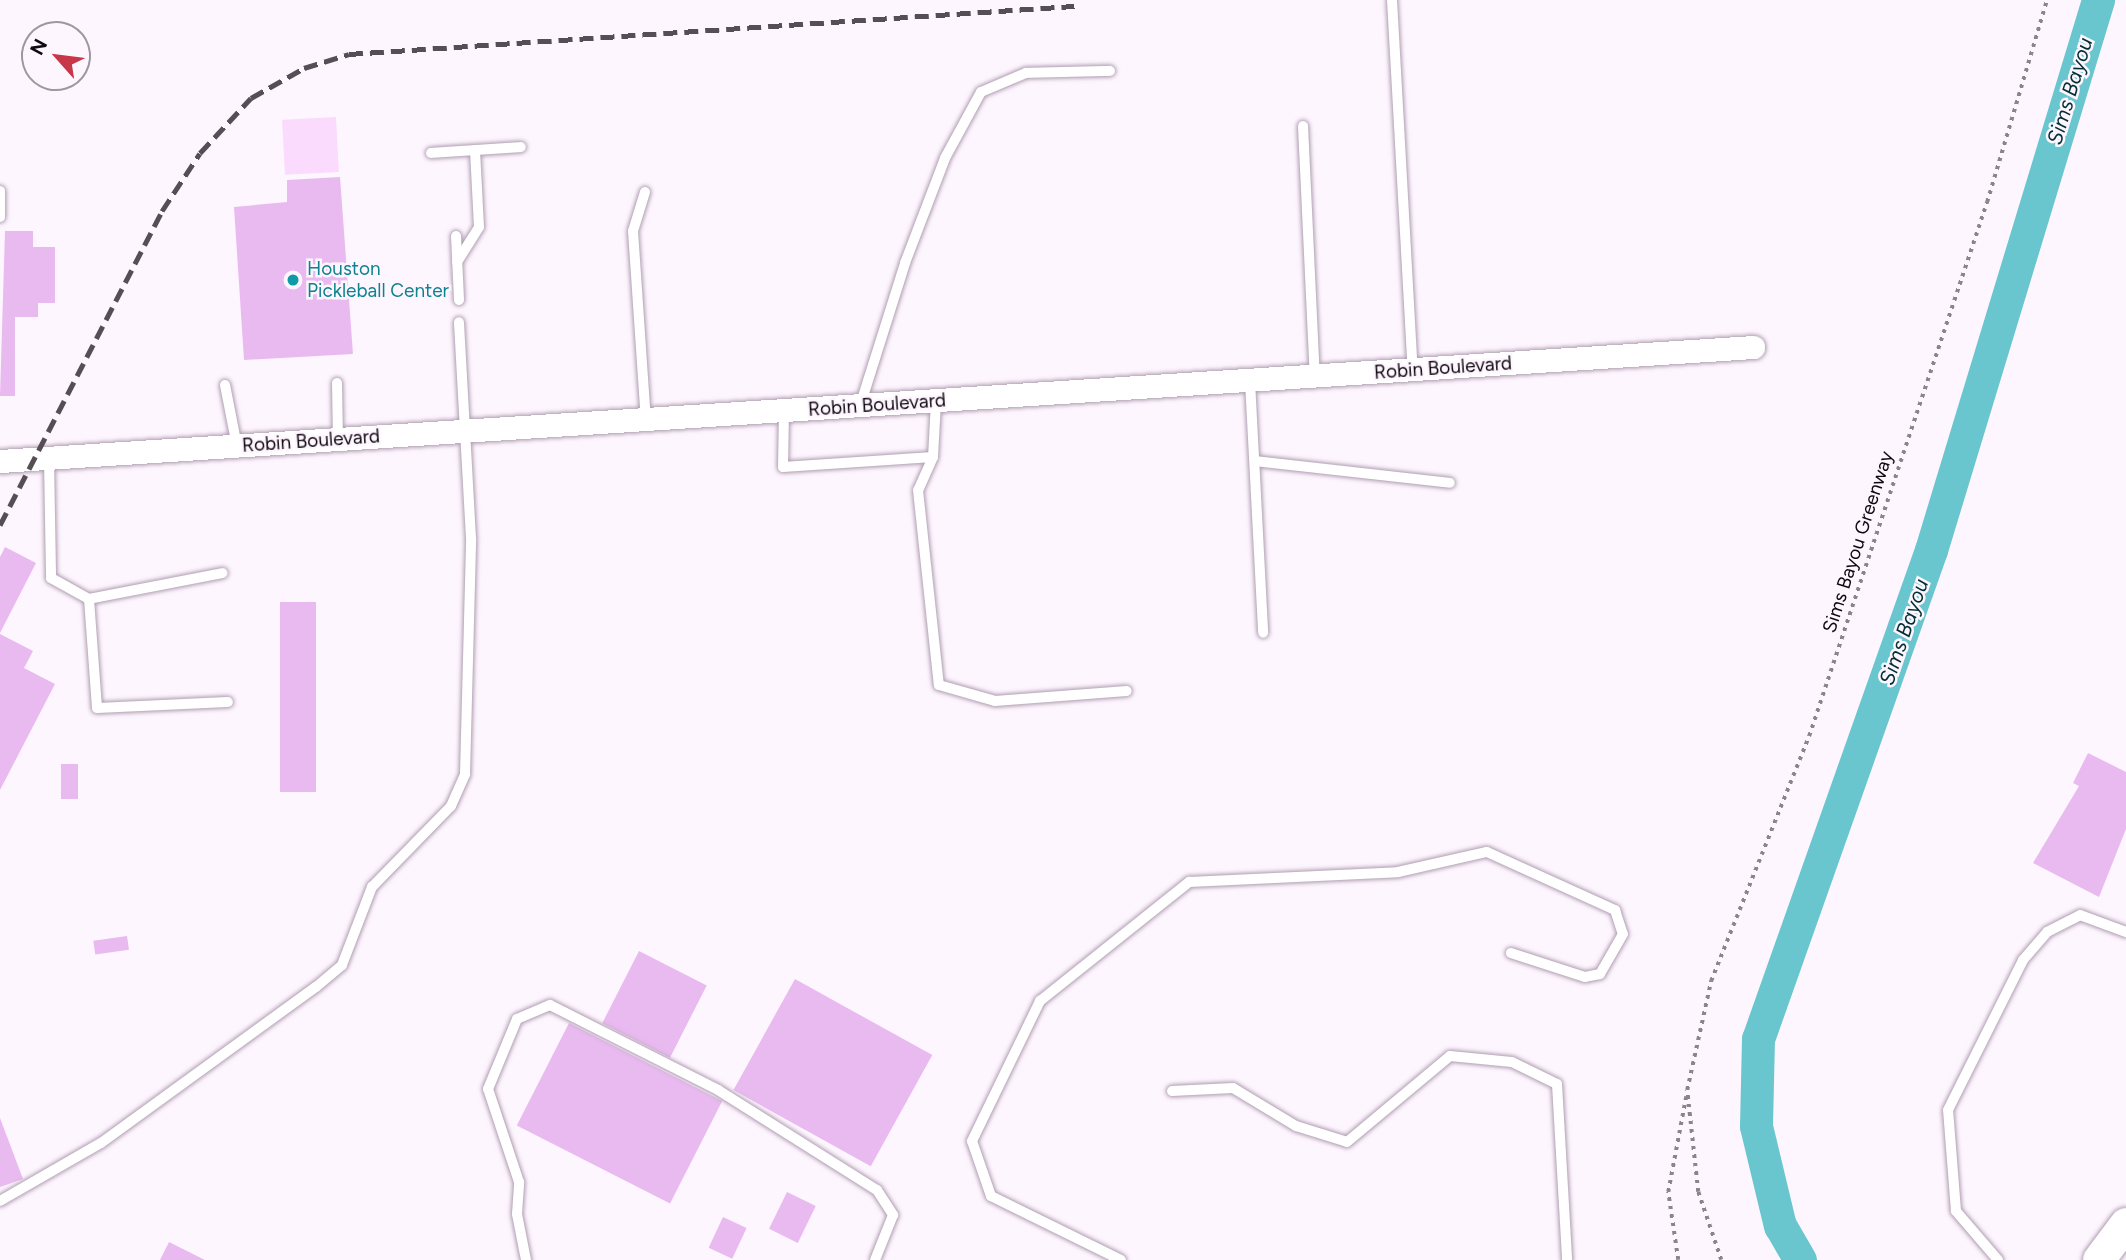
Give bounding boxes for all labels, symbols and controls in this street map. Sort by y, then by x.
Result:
north arrow [21,21,91,91]
water label: Sims Bayou [2042,34,2098,148]
text: N [25,35,52,59]
place label: Houston Pickleball Center [307,258,449,302]
marker: Houston Pickleball Center [285,272,301,288]
street label: Robin Boulevard [1373,352,1513,384]
street label: Robin Boulevard [807,389,947,421]
street label: Robin Boulevard [241,425,381,457]
street label: Sims Bayou Greenway [1818,448,1898,636]
water label: Sims Bayou [1874,576,1934,688]

